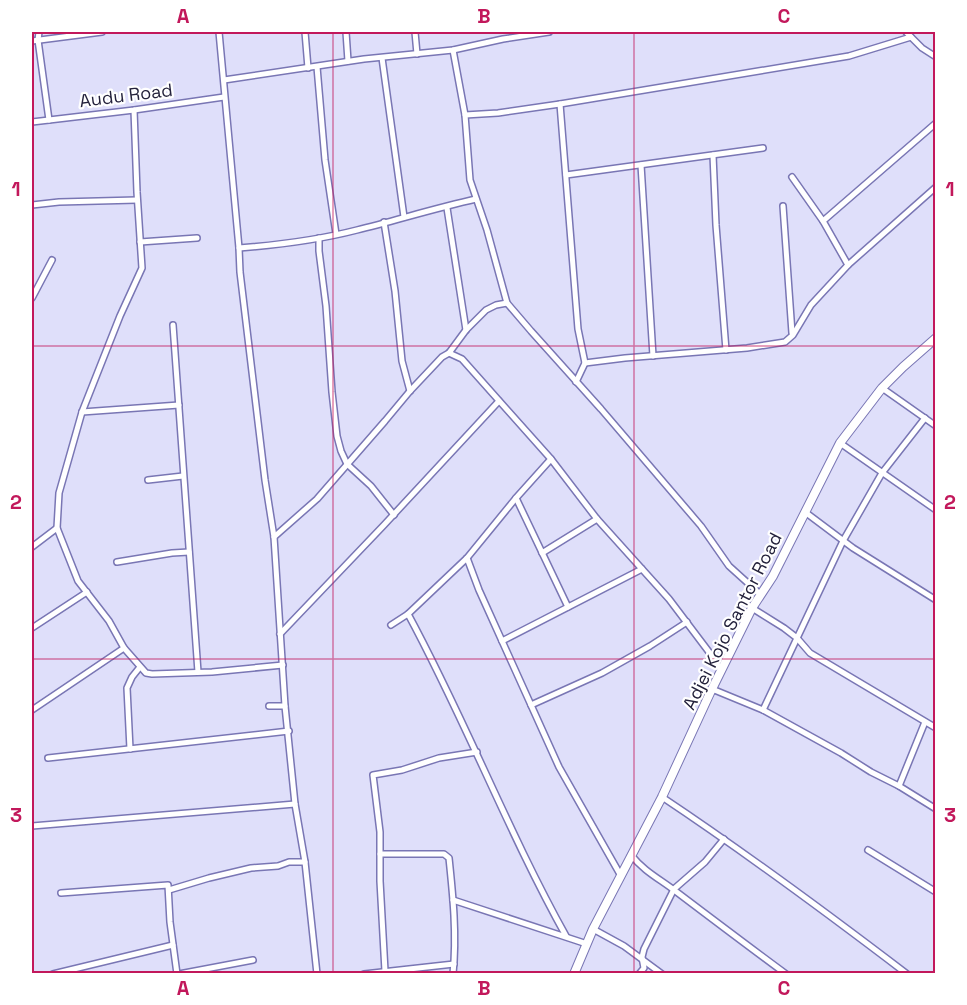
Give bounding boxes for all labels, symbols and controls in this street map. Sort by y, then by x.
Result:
text: A [177,3,190,29]
text: B [477,3,491,29]
text: C [778,3,791,29]
street label: Audu Road [78,78,174,112]
text: 1 [11,176,21,202]
text: 1 [945,176,955,202]
text: 2 [10,489,22,515]
text: 2 [944,489,956,515]
street label: Adjei Kojo Santor Road [677,529,787,713]
text: 3 [10,802,22,828]
text: 3 [944,802,956,828]
text: A [177,975,190,1001]
text: B [477,975,491,1001]
text: C [778,975,791,1001]

